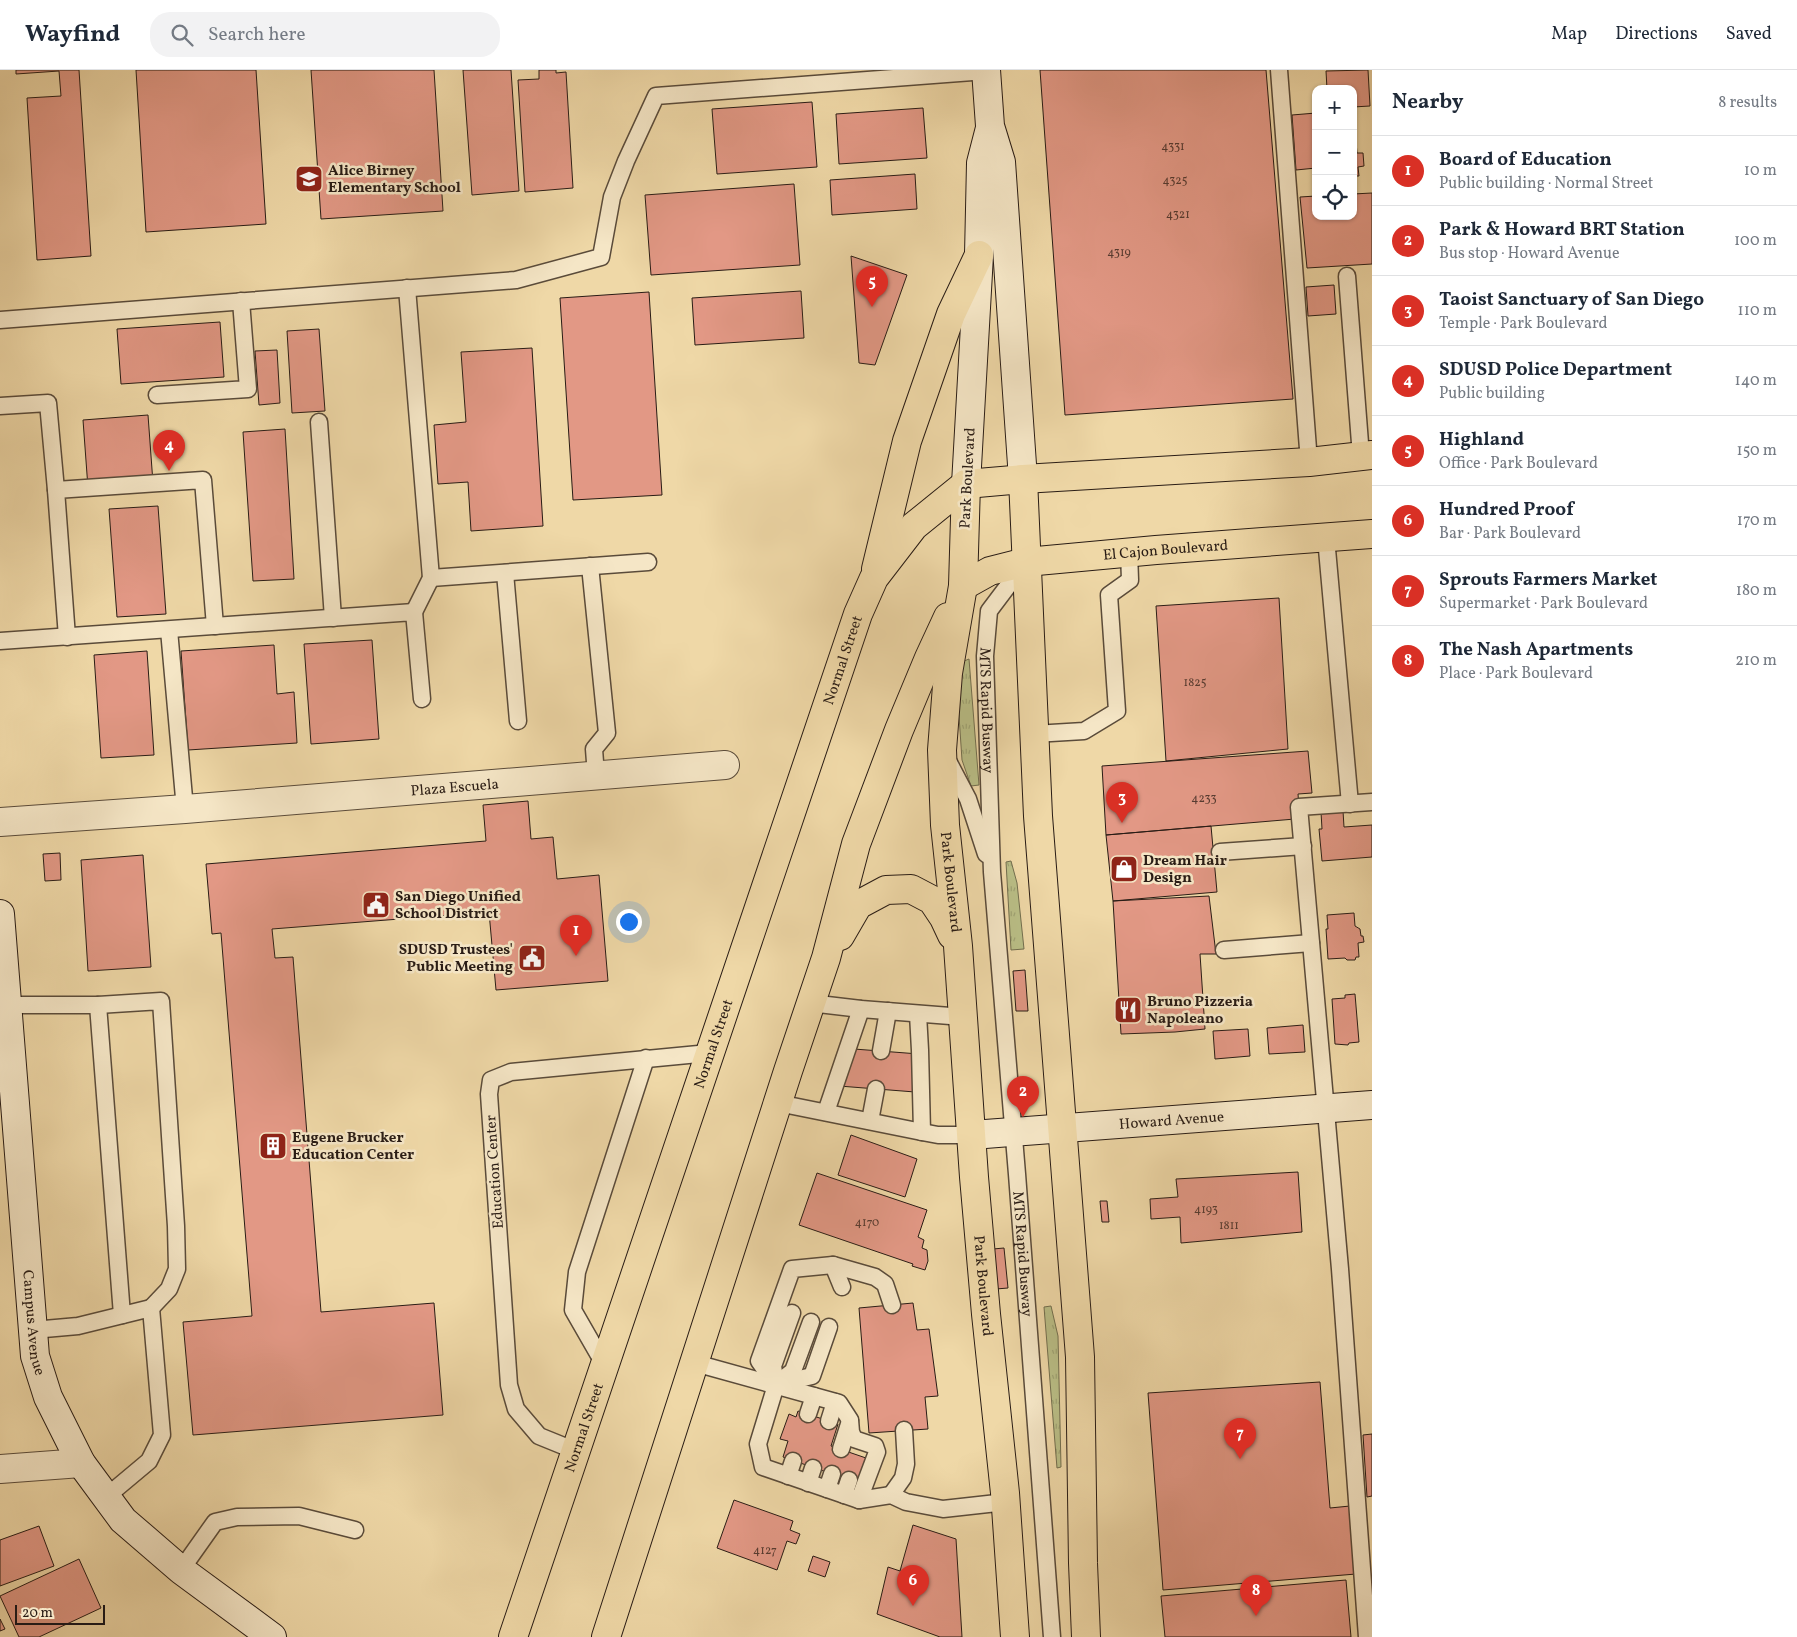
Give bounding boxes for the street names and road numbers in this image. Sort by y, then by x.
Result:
street label: Park Boulevard [955,427,982,529]
street label: El Cajon Boulevard [1102,536,1229,567]
street label: Normal Street [819,613,869,708]
street label: MTS Rapid Busway [973,646,998,774]
street label: Plaza Escuela [410,774,500,803]
street label: Park Boulevard [934,831,965,934]
street label: Normal Street [690,997,739,1092]
street label: Howard Avenue [1118,1107,1225,1136]
street label: Education Center [481,1114,510,1229]
street label: MTS Rapid Busway [1006,1191,1037,1318]
street label: Park Boulevard [967,1235,997,1337]
street label: Campus Avenue [16,1269,50,1378]
street label: Normal Street [560,1381,610,1476]

